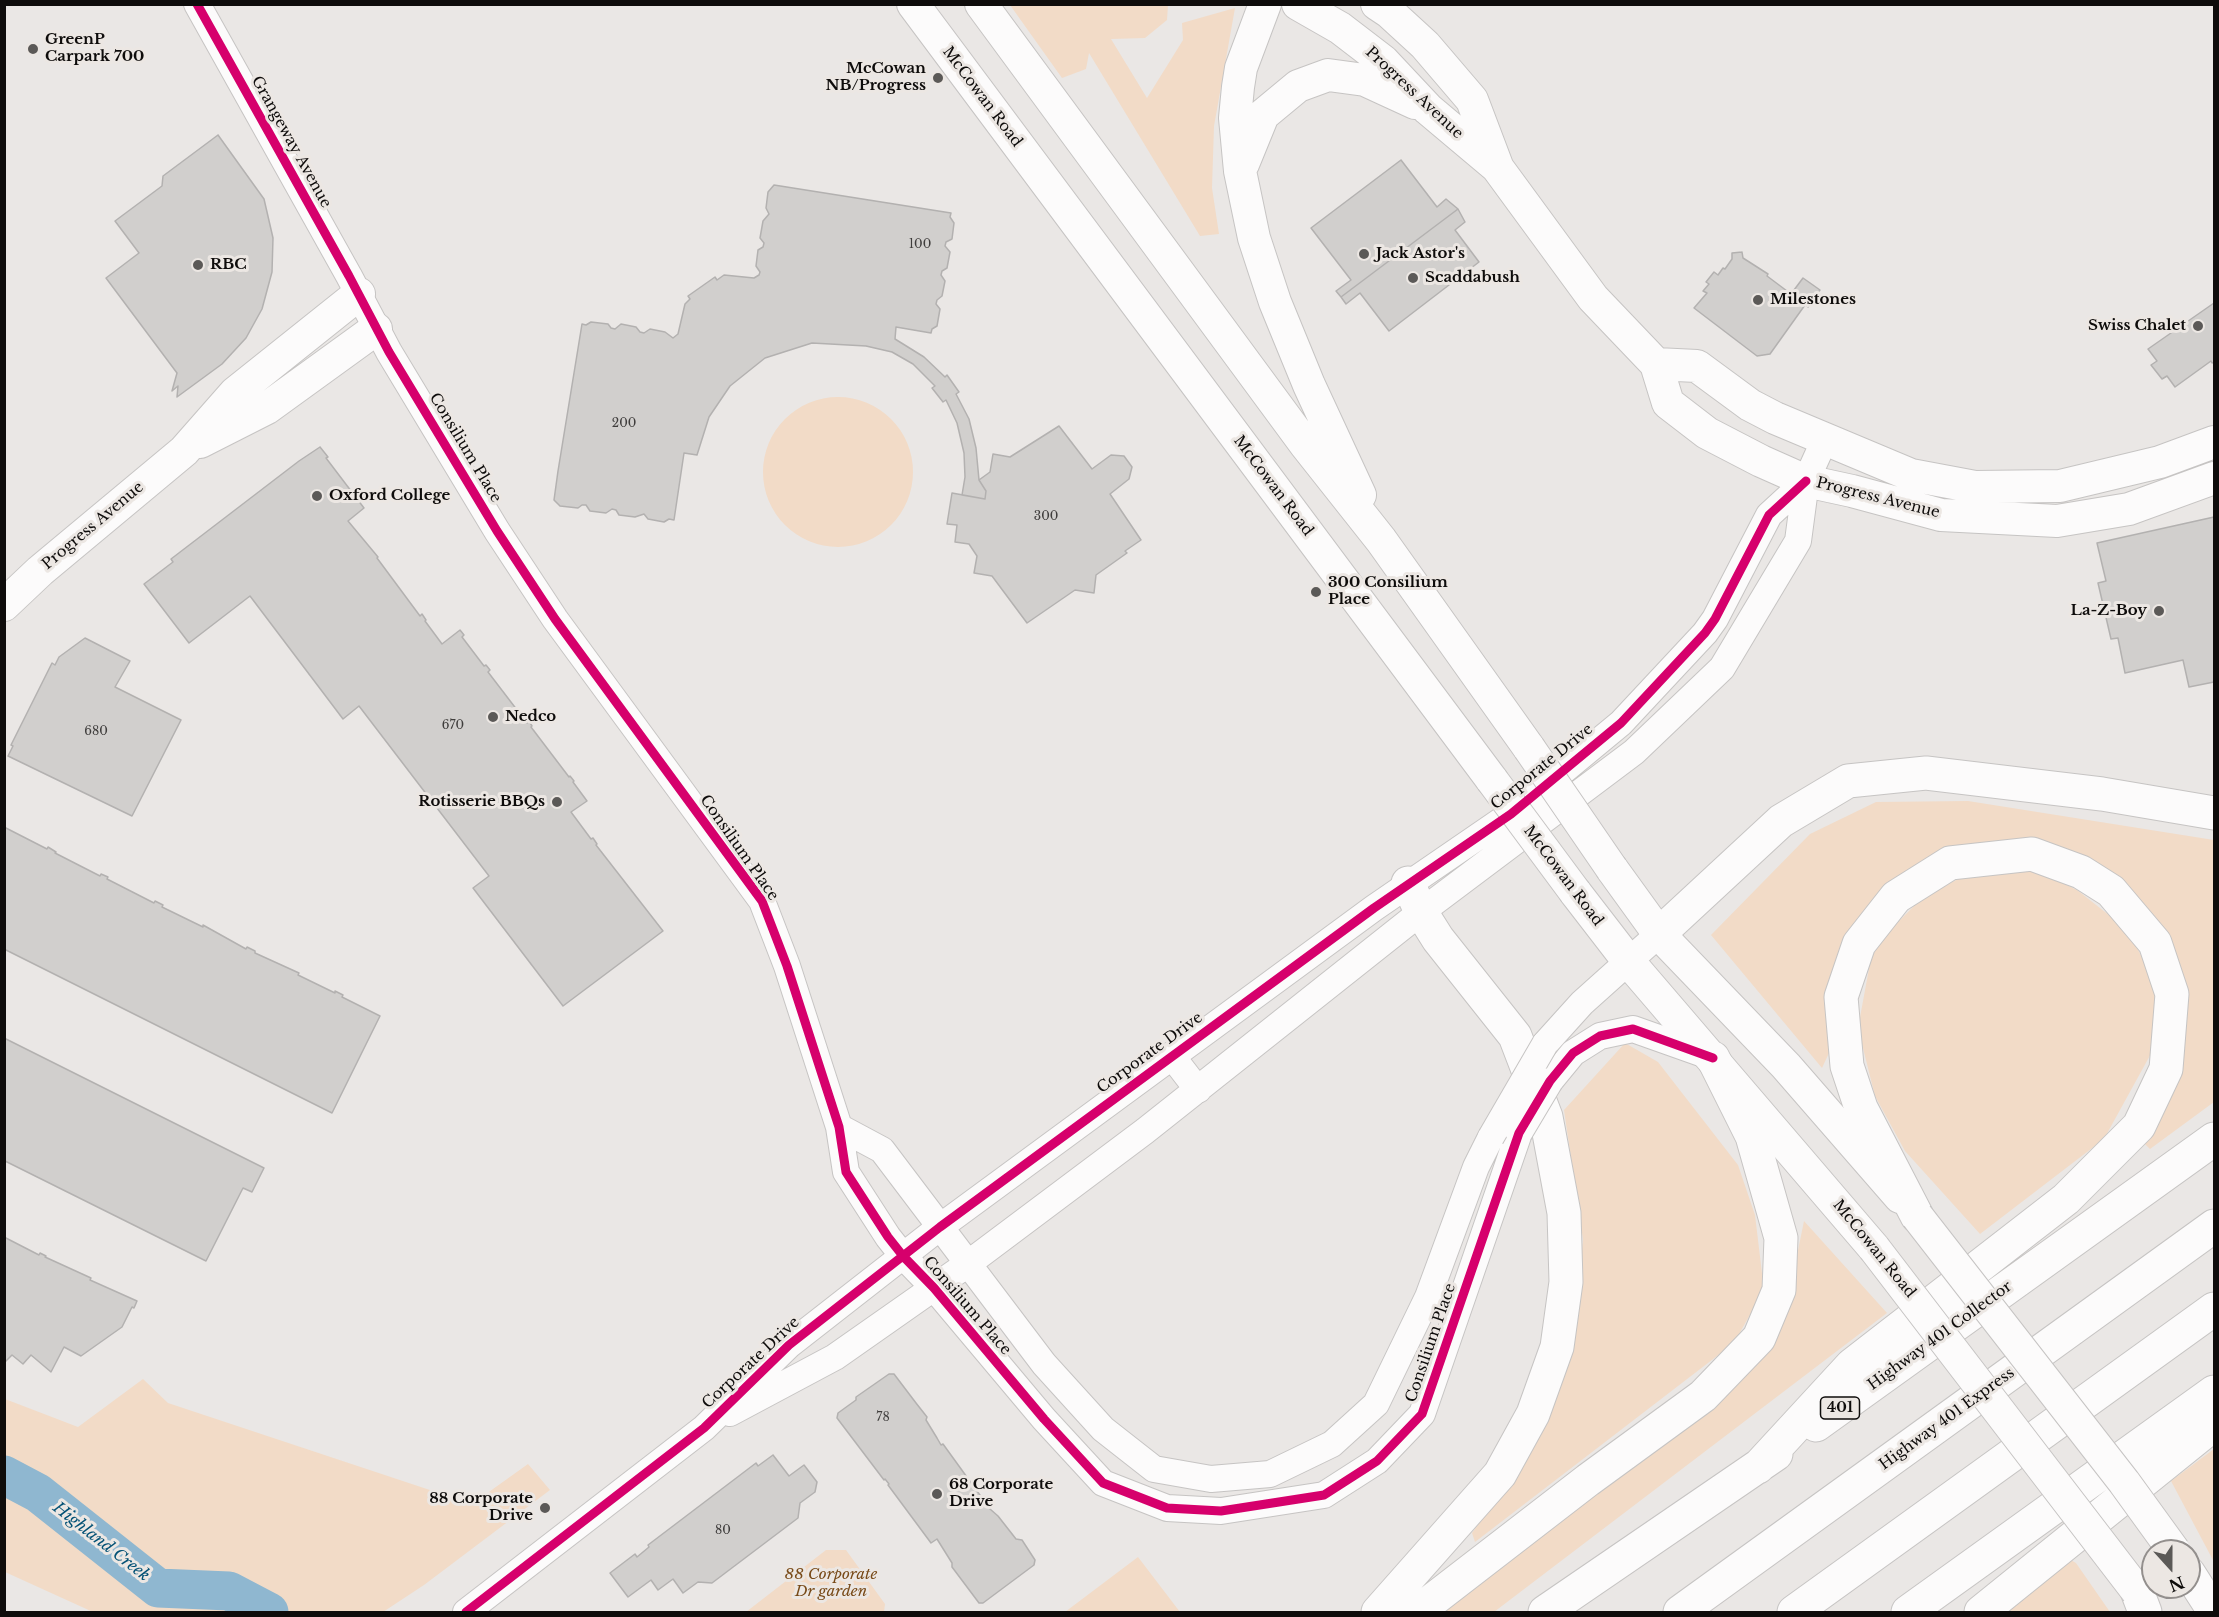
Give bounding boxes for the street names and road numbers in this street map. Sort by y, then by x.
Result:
street label: McCowan Road [938,43,1026,151]
street label: Progress Avenue [1362,43,1466,143]
street label: Grangeway Avenue [247,73,335,211]
street label: Consilium Place [425,390,505,506]
street label: McCowan Road [1229,432,1317,540]
street label: Progress Avenue [1814,474,1942,522]
street label: Progress Avenue [39,478,147,574]
street label: Corporate Drive [1487,720,1597,814]
street label: Consilium Place [696,792,782,904]
street label: McCowan Road [1519,822,1607,930]
street label: Corporate Drive [1094,1009,1206,1097]
street label: McCowan Road [1829,1196,1919,1302]
street label: Consilium Place [919,1253,1015,1359]
street label: Highway 401 Collector [1864,1278,2016,1394]
street label: Consilium Place [1402,1281,1460,1405]
street label: Corporate Drive [699,1313,803,1413]
street label: Highway 401 Express [1876,1364,2018,1474]
road number: 401 [1820,1397,1860,1419]

